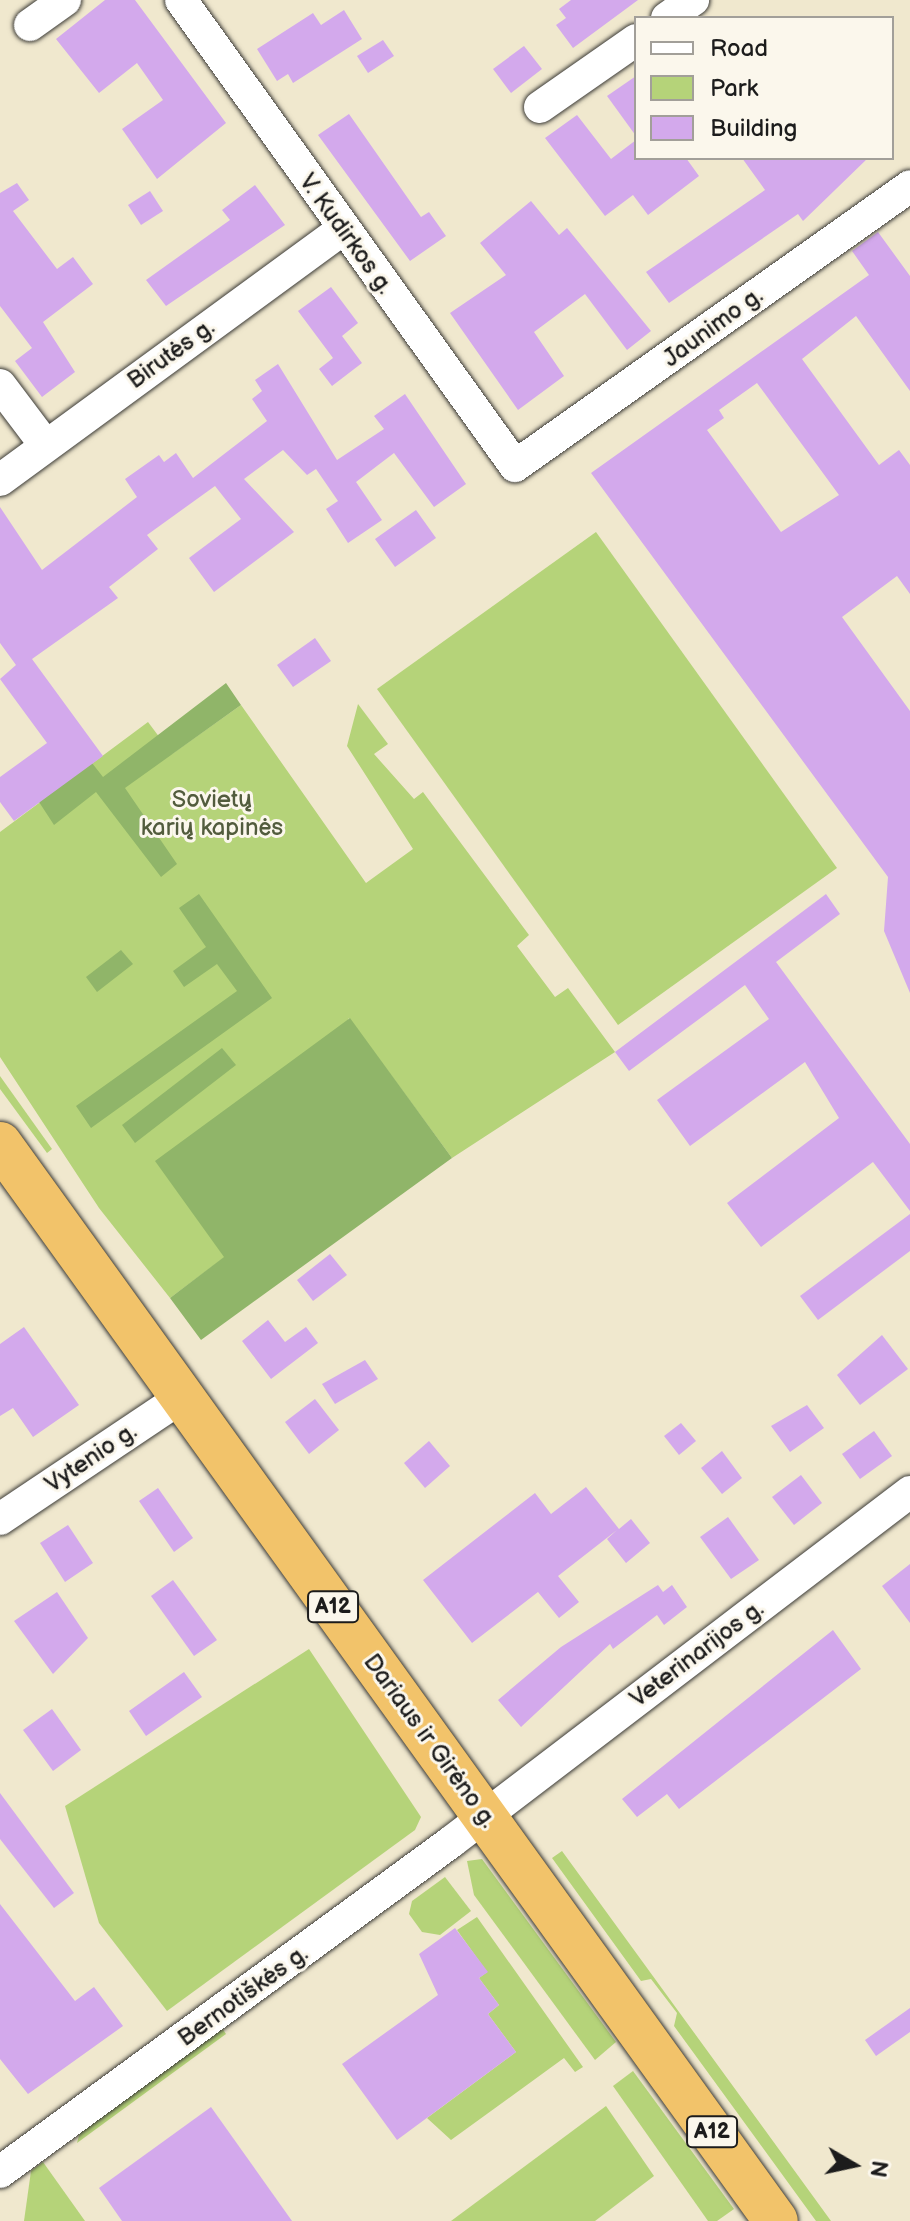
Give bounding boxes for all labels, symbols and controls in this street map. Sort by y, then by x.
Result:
legend [634,16,894,160]
text: Road [710,34,768,63]
text: Park [710,74,758,103]
text: Building [710,114,797,143]
street label: V. Kudirkos g. [293,168,399,300]
street label: Jaunimo g. [657,281,769,373]
street label: Birutės g. [122,313,220,395]
park label: Sovietų karių kapinės [141,786,283,842]
street label: Vytenio g. [40,1417,142,1499]
road number: A12 [307,1589,359,1625]
street label: Veterinarijos g. [624,1594,770,1714]
street label: Dariaus ir Girėno g. [357,1648,503,1834]
street label: Bernotiškės g. [172,1939,314,2053]
road number: A12 [686,2114,738,2150]
north arrow [814,2125,894,2205]
text: N [864,2159,893,2179]

